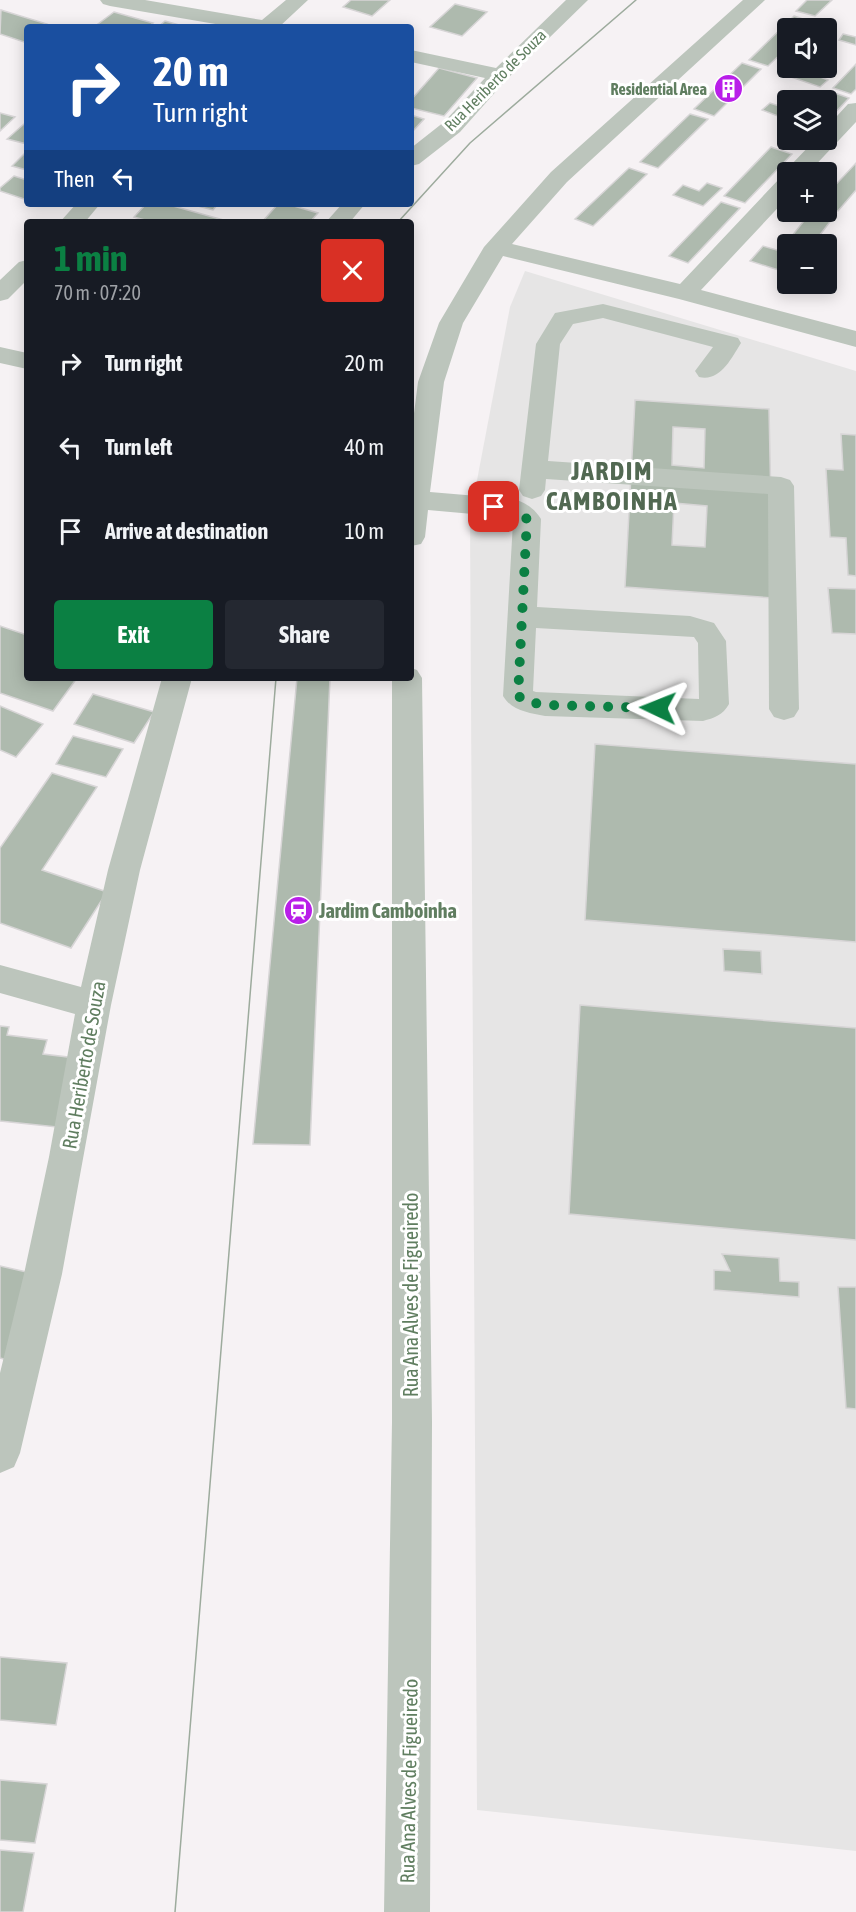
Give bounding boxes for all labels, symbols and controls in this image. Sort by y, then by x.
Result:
map controls [777,18,837,294]
button: sound [777,18,837,78]
street label: Rua Heriberto de Souza [441,26,549,134]
text: 20 m [153,47,228,95]
icon: right [54,48,132,126]
building icon: Residential Area [712,73,744,105]
place label: Residential Area [610,80,707,98]
button: layers [777,90,837,150]
text: Turn right [153,97,248,128]
icon: left [107,162,140,195]
button: + [777,162,837,222]
text: Then [54,166,95,192]
button: − [777,234,837,294]
text: 1 min [54,237,128,279]
button: close [321,239,384,302]
text: 70 m · 07:20 [54,281,141,304]
icon: right [54,347,87,380]
text: Turn right [105,350,182,376]
text: 20 m [344,350,384,376]
icon: left [54,431,87,464]
text: Turn left [105,434,172,460]
text: 40 m [344,434,384,460]
district label: JARDIM CAMBOINHA [546,456,678,516]
pin [468,481,519,532]
icon: arrive [477,490,510,523]
icon: arrive [54,515,87,548]
text: Arrive at destination [105,518,268,544]
text: 10 m [344,518,384,544]
button: Exit [54,600,213,669]
button: Share [225,600,384,669]
position arrow [626,676,690,740]
station icon: Jardim Camboinha [282,895,314,927]
place label: Jardim Camboinha [318,899,457,922]
street label: Rua Heriberto de Souza [57,979,110,1151]
street label: Rua Ana Alves de Figueiredo [399,1193,422,1397]
street label: Rua Ana Alves de Figueiredo [395,1678,422,1884]

